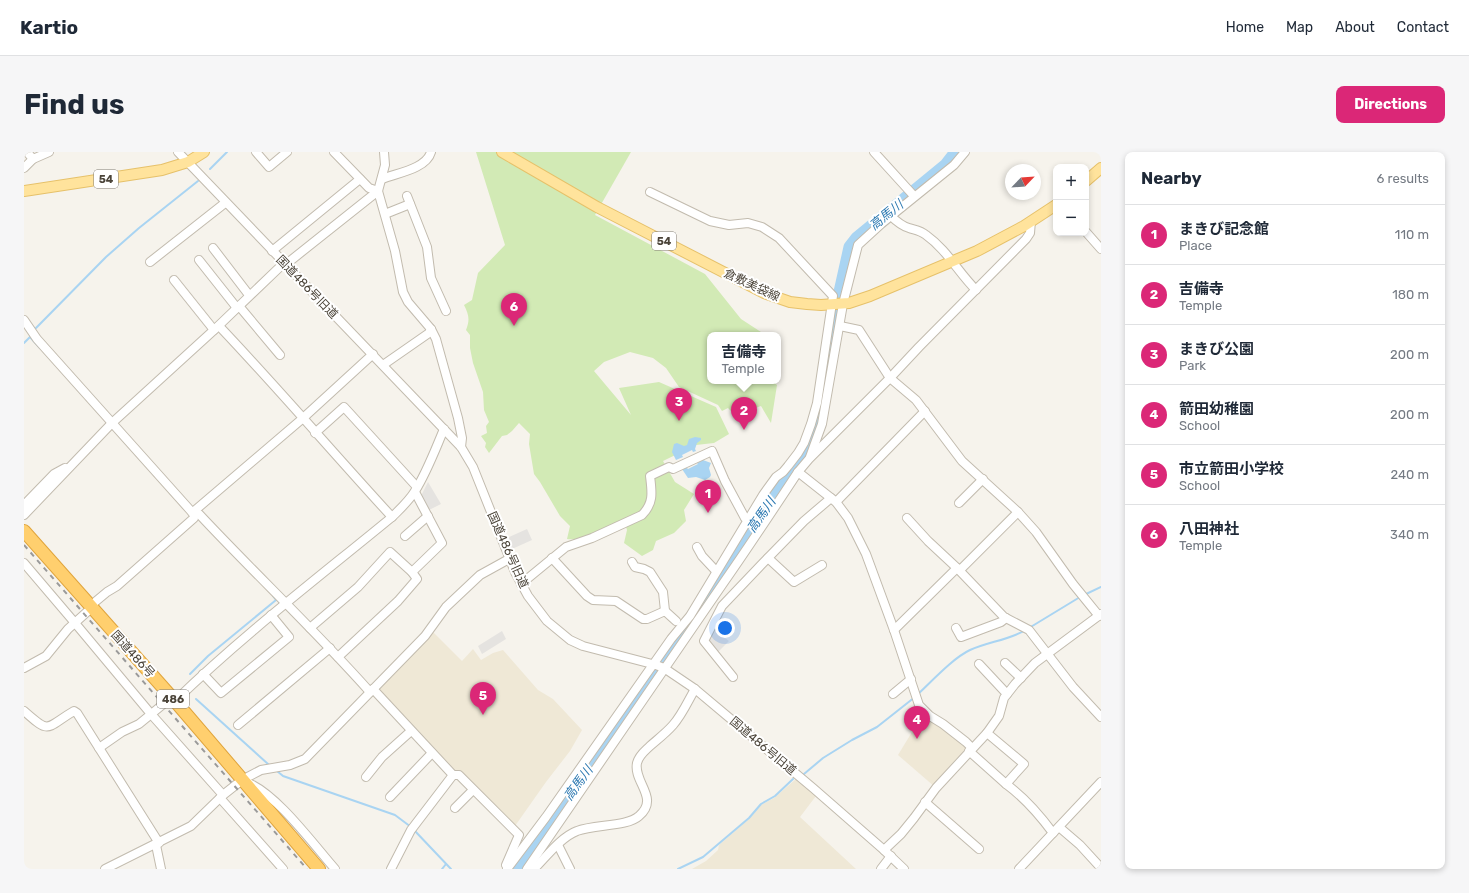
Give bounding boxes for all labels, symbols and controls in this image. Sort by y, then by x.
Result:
text: Kartio [20,16,78,39]
text: Home [1226,19,1264,36]
text: Map [1286,19,1313,36]
text: About [1335,19,1375,36]
text: Contact [1397,19,1449,36]
button: Directions [1336,86,1445,123]
text: Find us [24,88,124,121]
north arrow [1005,164,1041,200]
map controls [1053,164,1089,236]
button: + [1053,164,1089,200]
text: Nearby [1141,168,1202,188]
road number: 54 [94,170,118,188]
text: 6 results [1377,171,1429,186]
water label: 高馬川 [866,196,907,233]
button: − [1053,200,1089,236]
text: まきび記念館 [1179,220,1269,238]
text: 1 [1151,227,1157,242]
text: 110 m [1395,227,1429,242]
road number: 54 [652,232,676,250]
text: Place [1179,238,1212,253]
street label: 国道486号旧道 [273,253,341,321]
street label: 倉敷美袋線 [722,266,782,304]
text: 吉備寺 [1179,280,1224,298]
text: 2 [1150,287,1158,302]
text: 180 m [1392,287,1429,302]
pin: 6 [501,293,527,326]
text: Temple [1179,298,1222,313]
popup [707,332,781,384]
text: まきび公園 [1179,340,1254,358]
text: 吉備寺 [721,343,767,361]
text: 3 [1150,347,1158,362]
text: 200 m [1390,347,1429,362]
text: Park [1179,358,1206,373]
text: Temple [721,361,765,376]
pin: 3 [666,388,692,421]
pin: 2 [731,397,757,430]
text: 箭田幼稚園 [1179,400,1254,418]
text: 4 [1150,407,1158,422]
text: 200 m [1390,407,1429,422]
text: School [1179,418,1220,433]
text: 市立箭田小学校 [1179,460,1284,478]
text: 5 [1150,467,1158,482]
text: 240 m [1390,467,1429,482]
text: School [1179,478,1220,493]
pin: 1 [695,480,721,513]
water label: 高馬川 [744,493,779,535]
street label: 国道486号旧道 [485,510,531,590]
text: 八田神社 [1179,520,1239,538]
text: 6 [1150,527,1158,542]
text: 340 m [1390,527,1429,542]
text: Temple [1179,538,1222,553]
your location [715,618,735,638]
street label: 国道486号 [108,628,158,680]
pin: 5 [470,682,496,715]
road number: 486 [157,690,189,708]
pin: 4 [904,706,930,739]
street label: 国道486号旧道 [727,714,799,778]
water label: 高馬川 [560,761,597,803]

